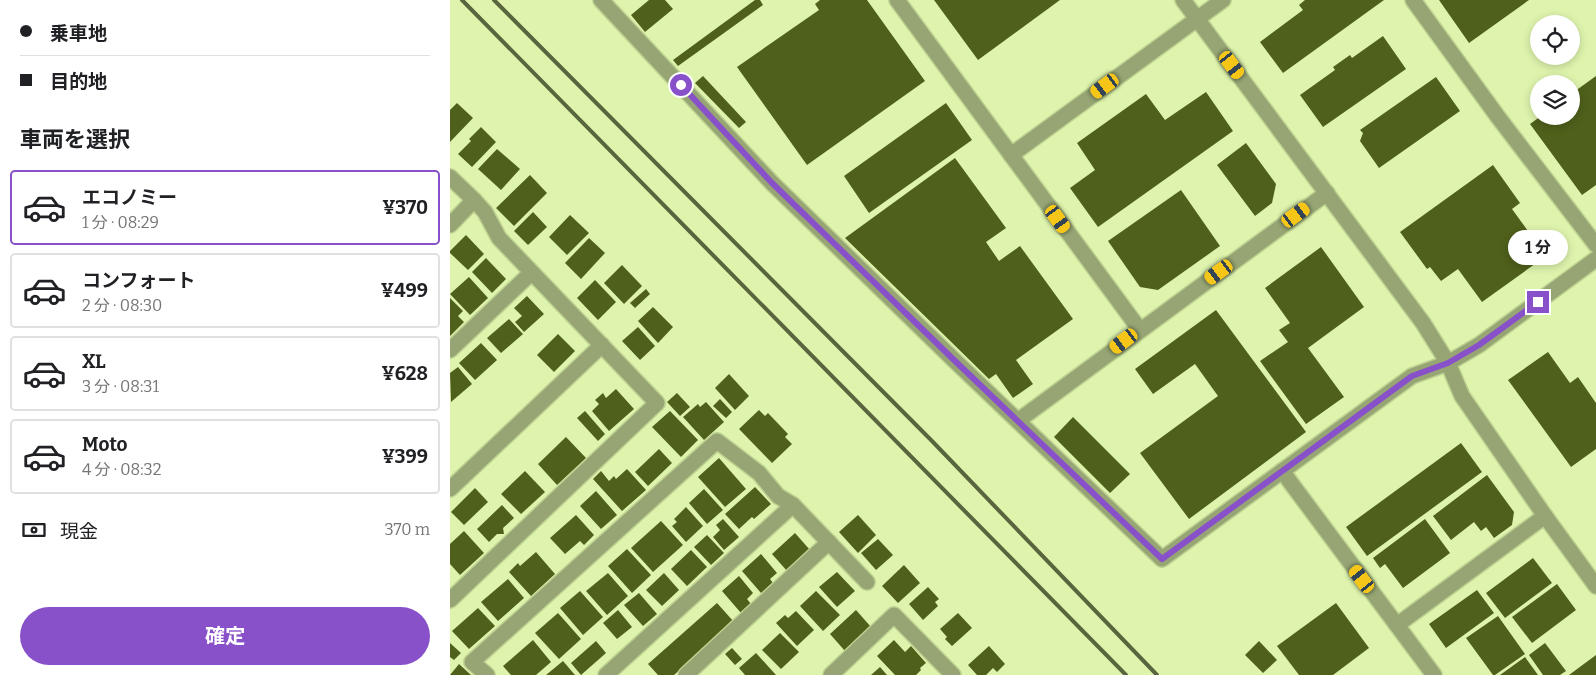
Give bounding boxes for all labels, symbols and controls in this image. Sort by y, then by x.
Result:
map controls [1530,15,1580,125]
button: locate [1530,15,1580,65]
text: 乗車地 [50,22,107,45]
car [1216,49,1247,81]
text: 目的地 [50,70,107,93]
car [1088,71,1121,101]
route start [670,74,692,96]
button: layers [1530,75,1580,125]
text: 車両を選択 [20,126,130,153]
icon: car [22,185,67,230]
text: エコノミー [82,186,177,209]
text: ¥370 [382,196,428,219]
car [1279,200,1312,230]
car [1043,202,1072,236]
text: 1 分 · 08:29 [82,213,159,232]
callout: 1 分 [1508,230,1568,264]
text: 1 分 [1525,238,1551,257]
car [1202,257,1235,287]
icon: car [22,268,67,313]
text: コンフォート [82,269,195,292]
text: ¥499 [381,279,428,302]
route end [1527,291,1549,313]
text: 2 分 · 08:30 [82,296,162,315]
car [1107,326,1140,356]
text: XL [82,350,106,373]
icon: car [22,351,67,396]
text: ¥628 [382,362,428,385]
text: 3 分 · 08:31 [82,377,159,396]
text: Moto [82,433,128,456]
icon: car [22,434,67,479]
text: ¥399 [382,445,428,468]
text: 4 分 · 08:32 [82,460,161,479]
icon: cash [20,516,48,544]
text: 現金 [60,520,98,543]
text: 370 m [384,520,430,539]
car [1346,563,1377,595]
button: 確定 [20,607,430,665]

